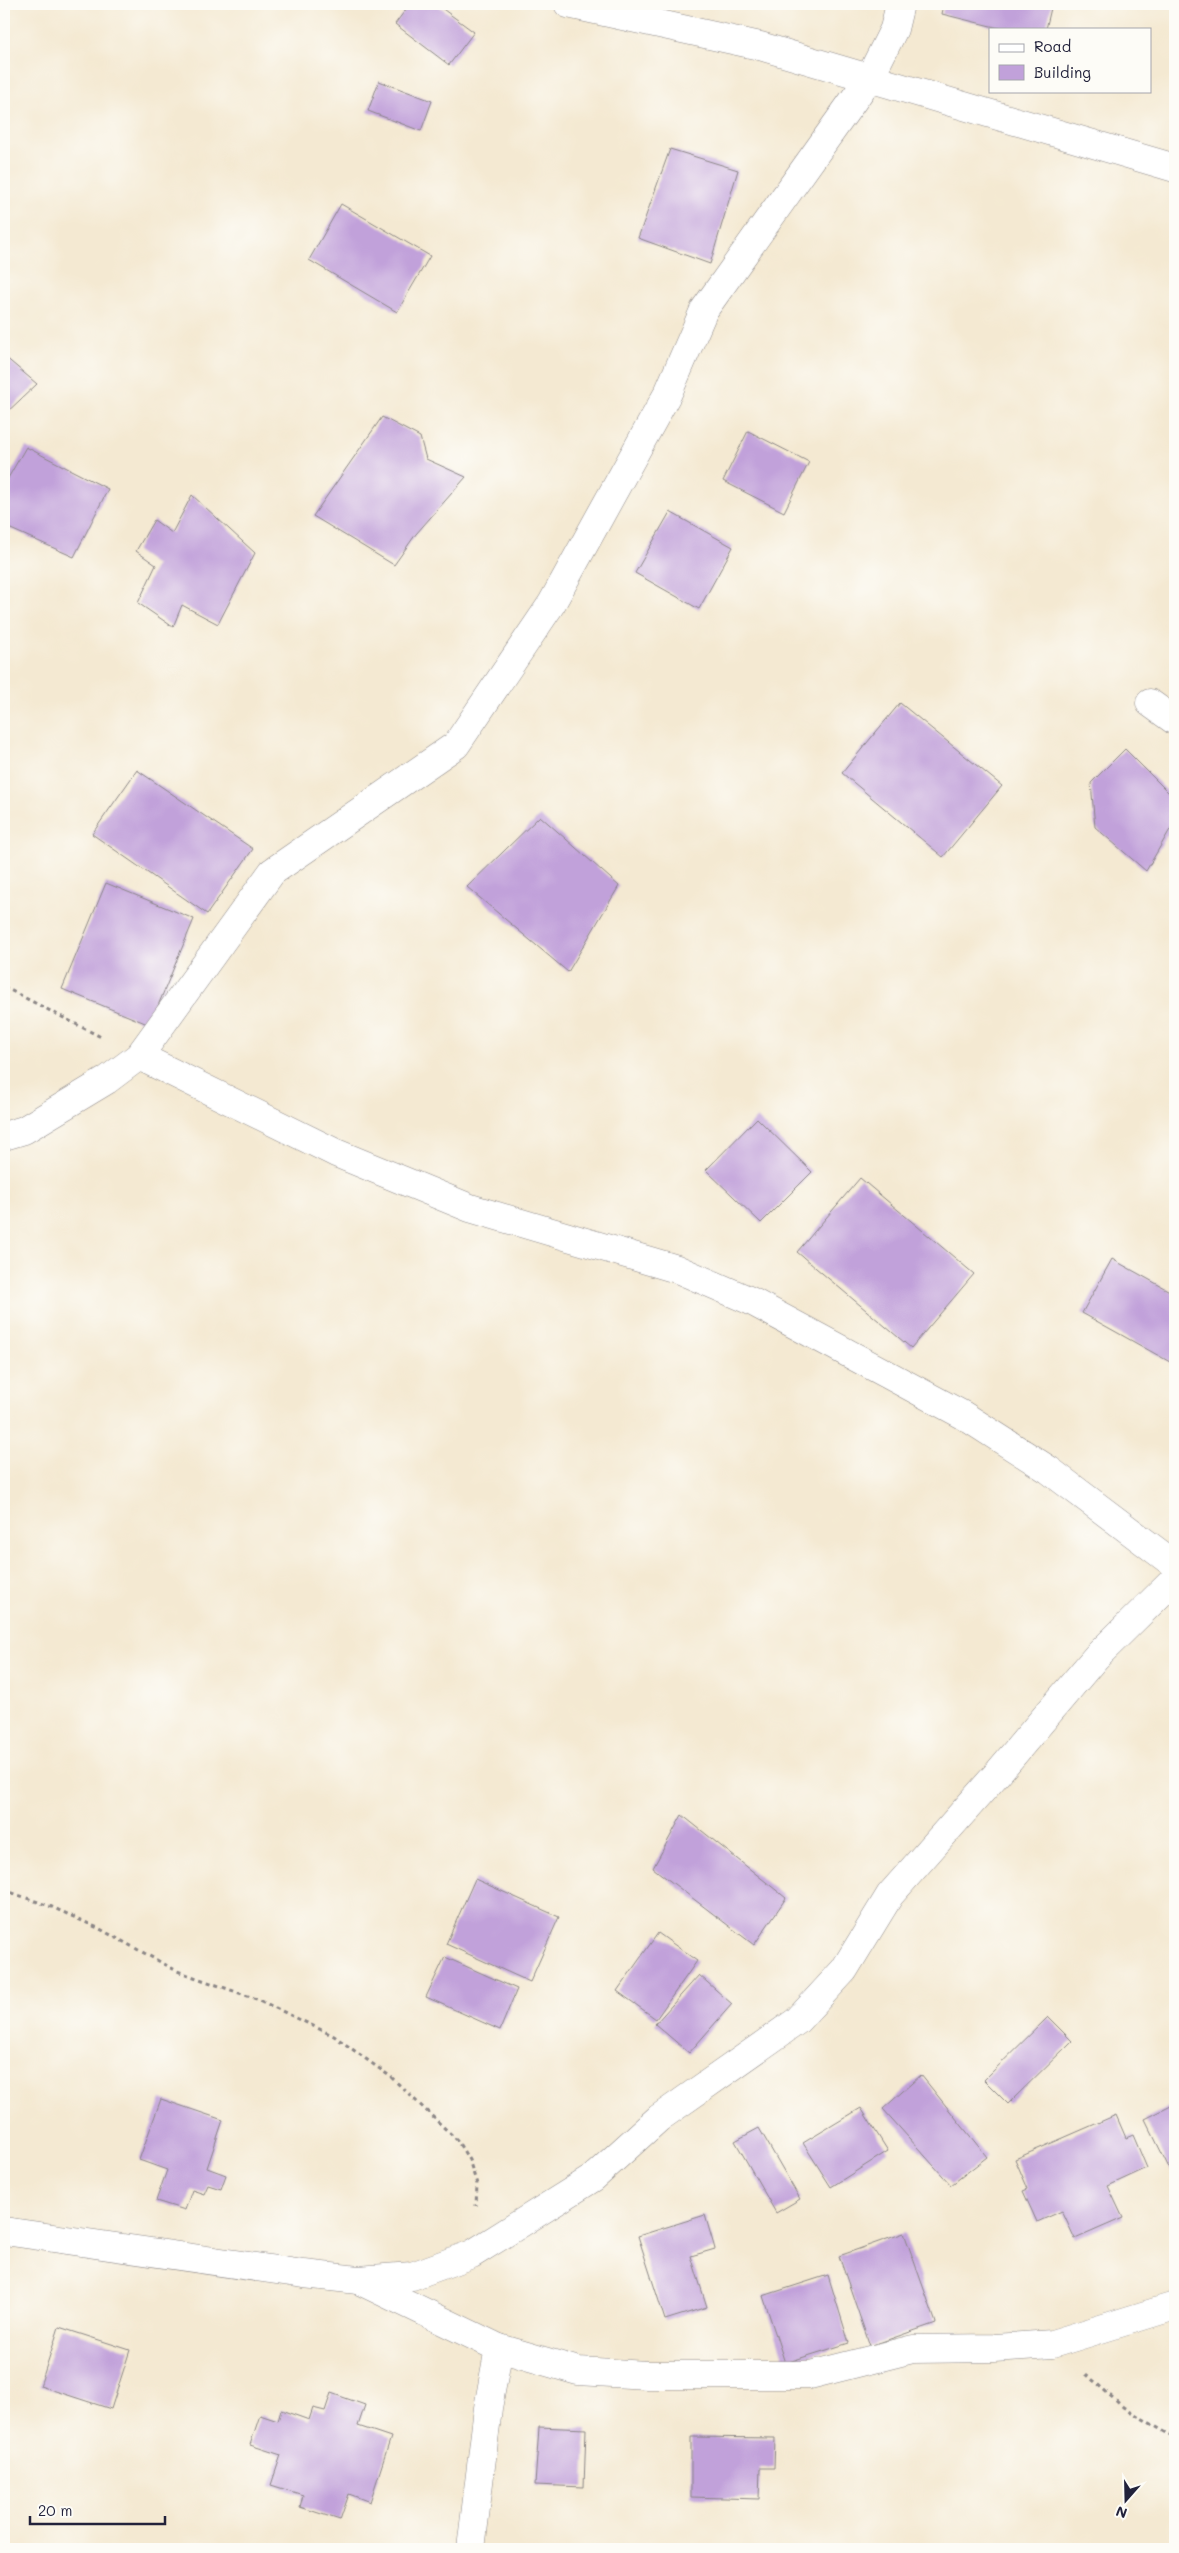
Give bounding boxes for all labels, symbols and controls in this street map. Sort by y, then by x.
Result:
legend [989,28,1152,92]
text: Road [1034,36,1071,56]
text: Building [1034,62,1091,82]
north arrow [1102,2476,1152,2526]
scale bar [30,2493,165,2525]
text: 20 m [38,2500,72,2520]
text: N [1113,2502,1130,2523]

